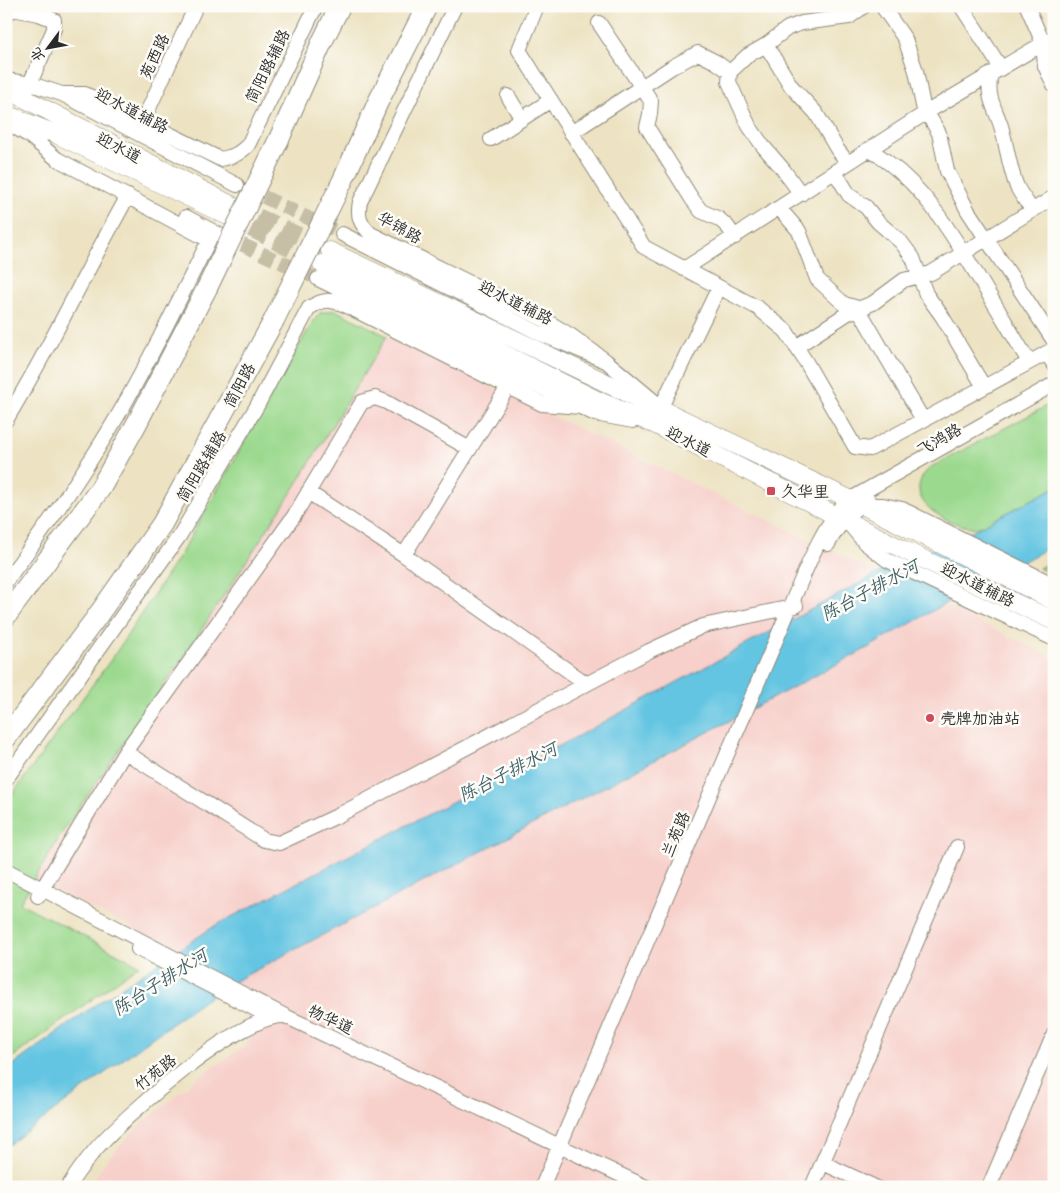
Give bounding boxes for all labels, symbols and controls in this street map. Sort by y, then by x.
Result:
north arrow [22,22,72,72]
street label: 简阳路辅路 [242,27,294,106]
street label: 苑西路 [137,31,173,82]
text: 北 [26,44,48,65]
street label: 迎水道辅路 [92,85,171,137]
street label: 迎水道 [93,129,144,167]
street label: 华锦路 [374,208,425,247]
street label: 迎水道辅路 [476,277,555,329]
street label: 简阳路 [221,360,259,411]
street label: 飞鸿路 [914,420,965,460]
street label: 迎水道 [663,423,714,461]
street label: 简阳路辅路 [174,428,230,505]
place label: 久华里 [781,483,829,501]
marker: 久华里 [765,485,777,497]
water label: 陈台子排水河 [818,554,925,625]
street label: 迎水道辅路 [938,559,1017,611]
place label: 壳牌加油站 [940,710,1020,728]
marker: 壳牌加油站 [924,712,936,724]
water label: 陈台子排水河 [455,737,564,806]
street label: 兰苑路 [658,809,694,860]
water label: 陈台子排水河 [109,943,214,1020]
street label: 物华道 [305,1002,356,1038]
street label: 竹苑路 [131,1051,180,1095]

